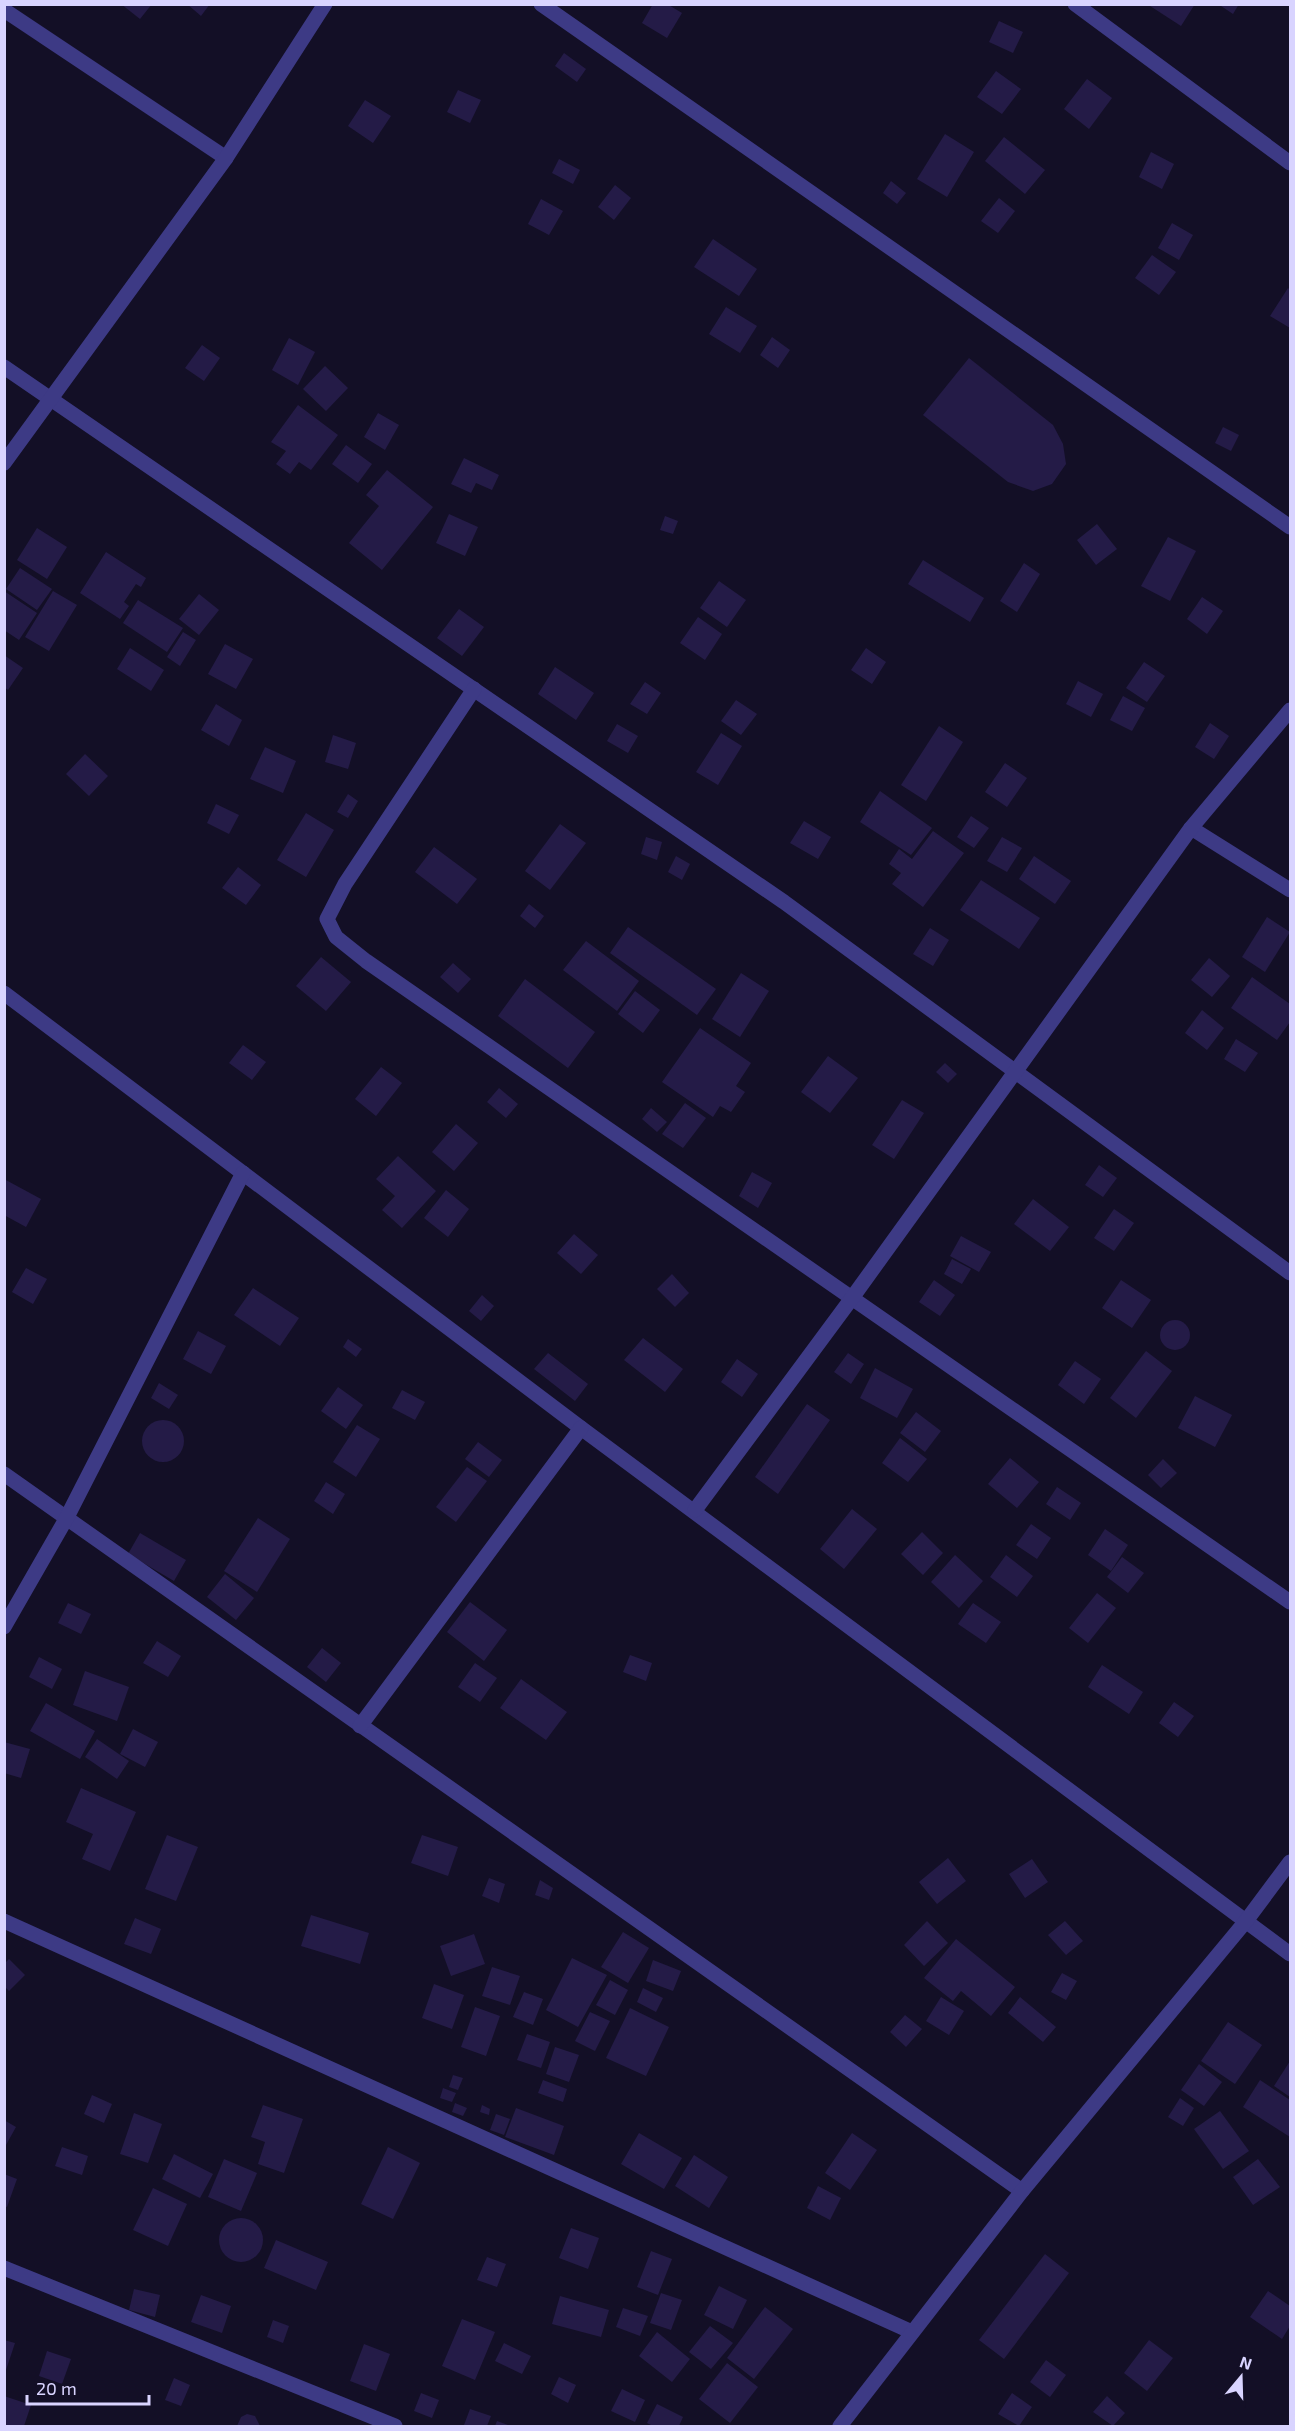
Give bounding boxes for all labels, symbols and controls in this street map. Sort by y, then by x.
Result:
north arrow [1211,2347,1271,2407]
text: N [1237,2351,1255,2373]
scale bar [27,2368,148,2406]
text: 20 m [36,2377,77,2399]

